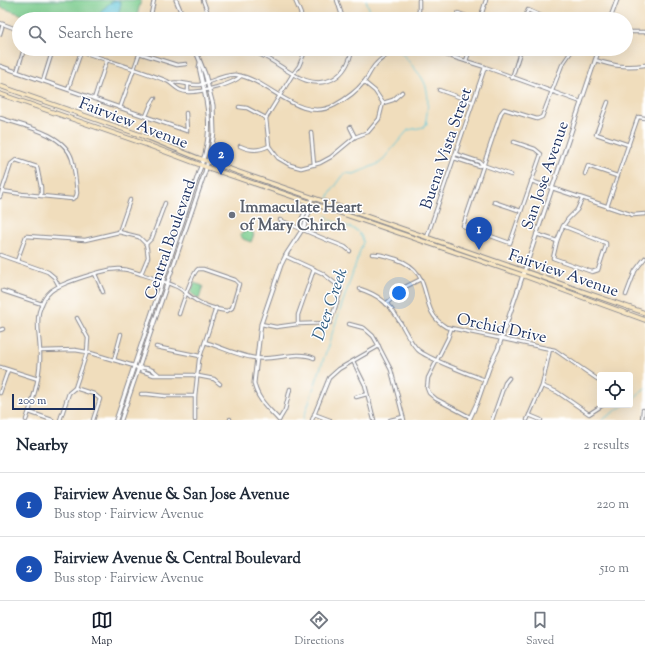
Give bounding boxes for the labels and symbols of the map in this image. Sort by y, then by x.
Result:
street label: Buena Vista Street [416,84,479,213]
street label: Fairview Avenue [75,93,191,156]
street label: San Jose Avenue [517,118,576,233]
pin: 2 [208,142,234,175]
street label: Central Boulevard [140,176,203,303]
place label: Immaculate Heart of Mary Chirch [240,197,363,238]
marker: Immaculate Heart of Mary Chirch [227,210,237,220]
pin: 1 [466,217,492,250]
street label: Fairview Avenue [505,245,621,304]
water label: Deer Creek [307,265,355,344]
your location [389,283,409,303]
street label: Orchid Drive [454,309,549,350]
scale bar [12,392,95,411]

